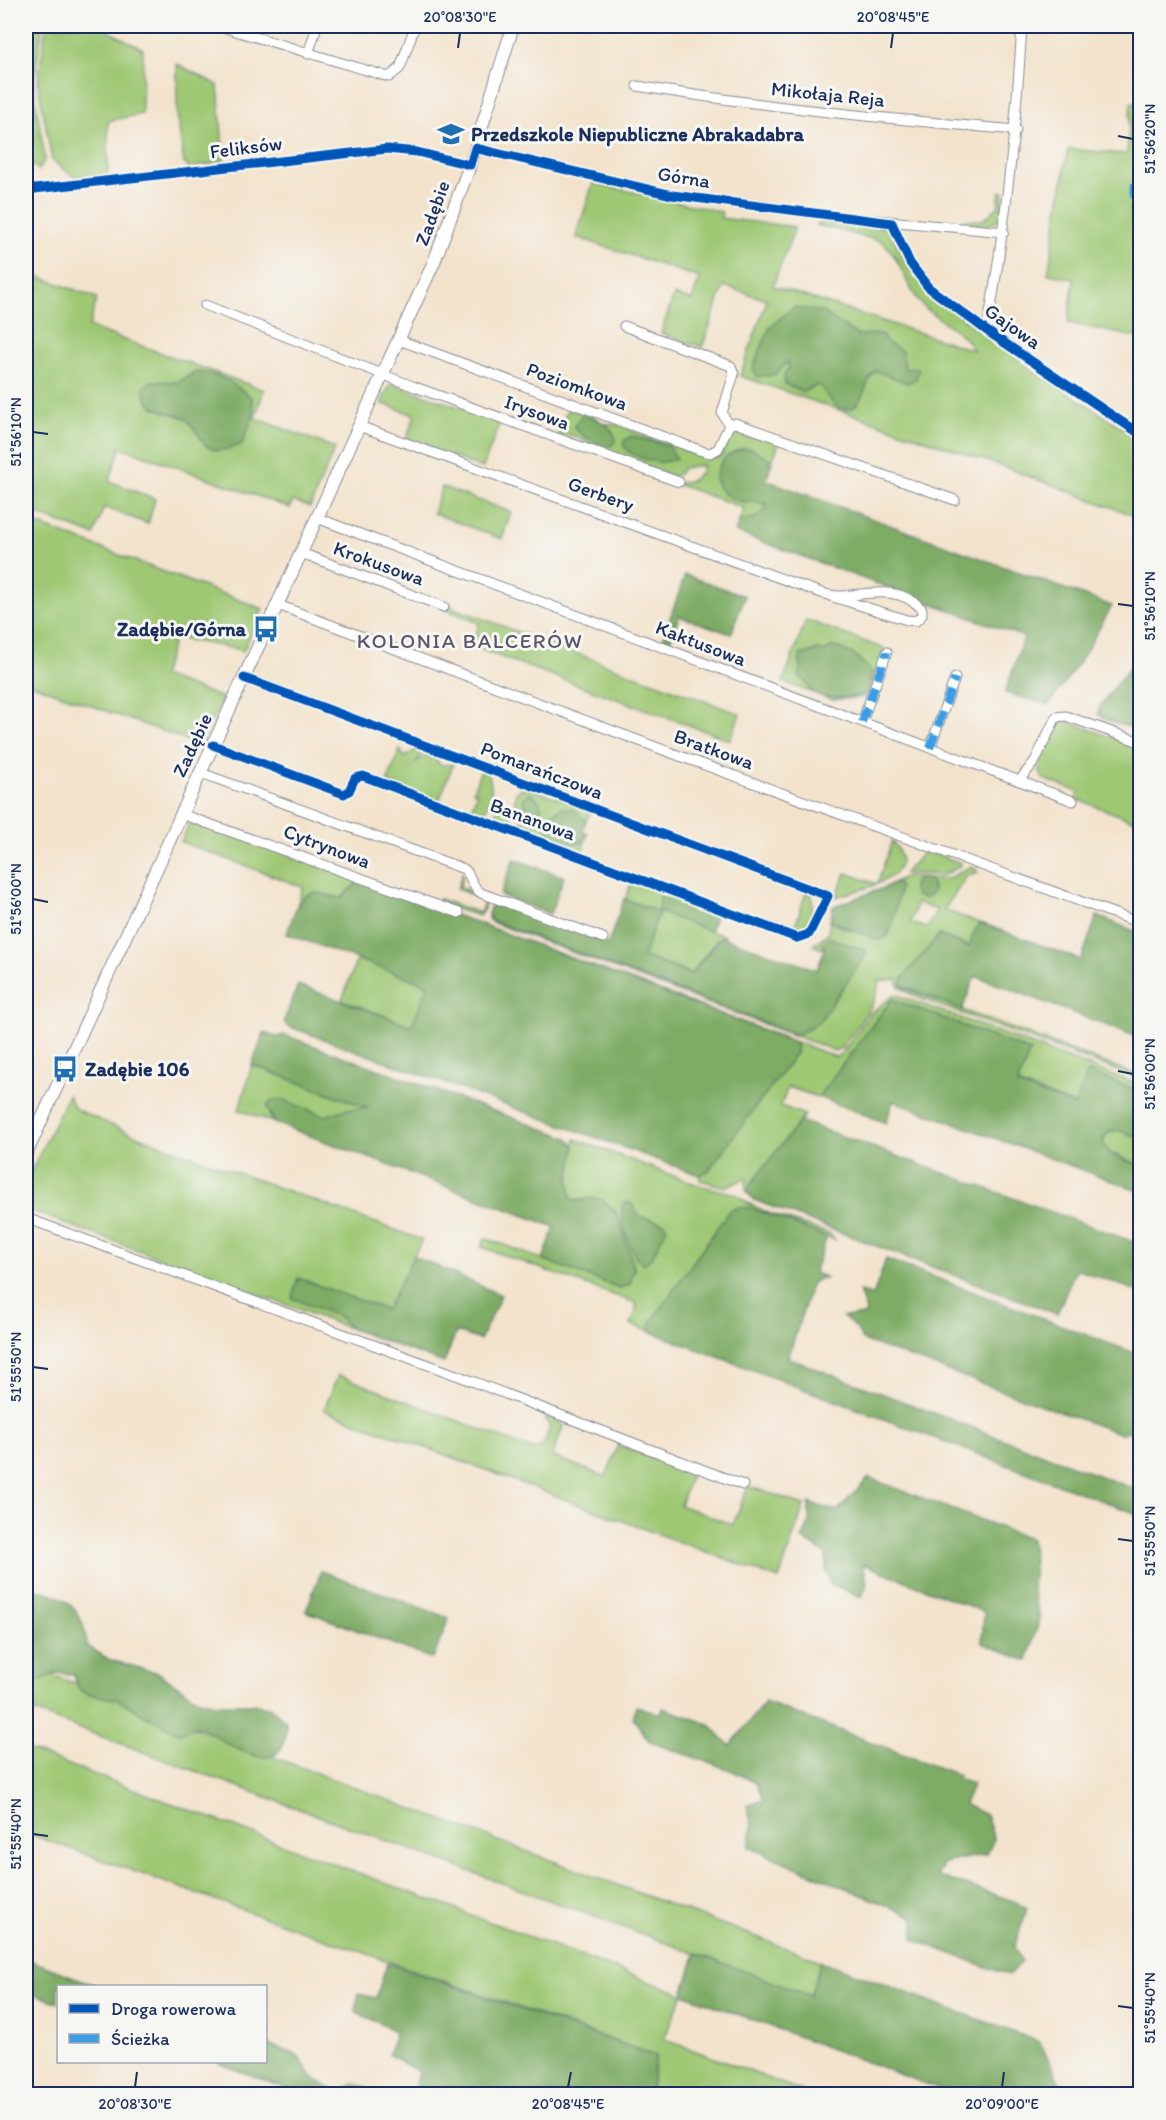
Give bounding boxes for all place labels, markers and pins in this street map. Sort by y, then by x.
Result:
school or university icon: Przedszkole Niepubliczne Abrakadabra [436,119,466,149]
place label: Przedszkole Niepubliczne Abrakadabra [471,122,804,147]
bus stop icon: Zadębie/Górna [251,614,281,644]
place label: Zadębie/Górna [117,617,247,642]
bus stop icon: Zadębie 106 [50,1054,80,1084]
place label: Zadębie 106 [85,1057,190,1082]

